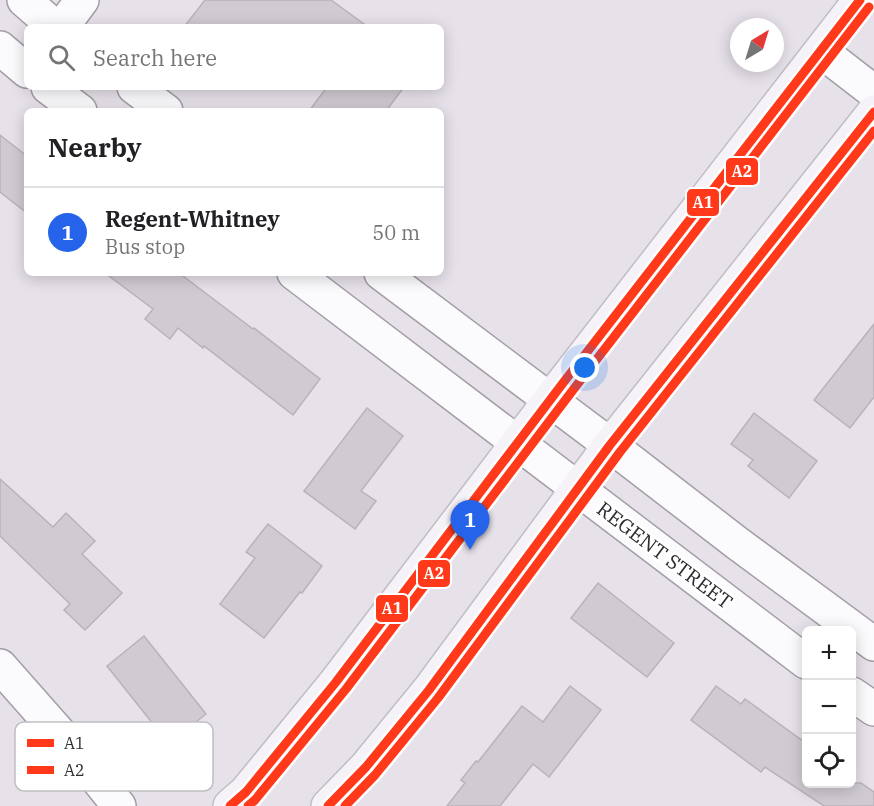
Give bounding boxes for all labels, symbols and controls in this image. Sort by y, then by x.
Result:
north arrow [730,18,784,72]
search box [24,24,444,90]
icon: search [45,41,78,74]
text: Search here [93,43,217,72]
text: Nearby [48,130,142,164]
line badge: A2 [725,157,759,186]
text: A2 [732,161,752,181]
line badge: A1 [686,188,720,217]
text: A1 [693,192,713,212]
text: Regent-Whitney [105,204,280,233]
text: 1 [62,219,74,246]
text: 50 m [372,219,420,246]
text: Bus stop [105,233,185,260]
your location [570,353,599,382]
street label: REGENT STREET [592,495,738,615]
pin: 1 [450,500,490,550]
line badge: A2 [417,559,451,588]
text: A2 [424,563,444,583]
line badge: A1 [375,594,409,623]
text: A1 [382,598,402,618]
map controls [802,626,856,788]
button: + [802,626,856,680]
button: − [802,680,856,734]
legend [15,722,213,791]
text: A1 [64,733,85,753]
button: locate [802,734,856,788]
text: A2 [64,760,85,780]

